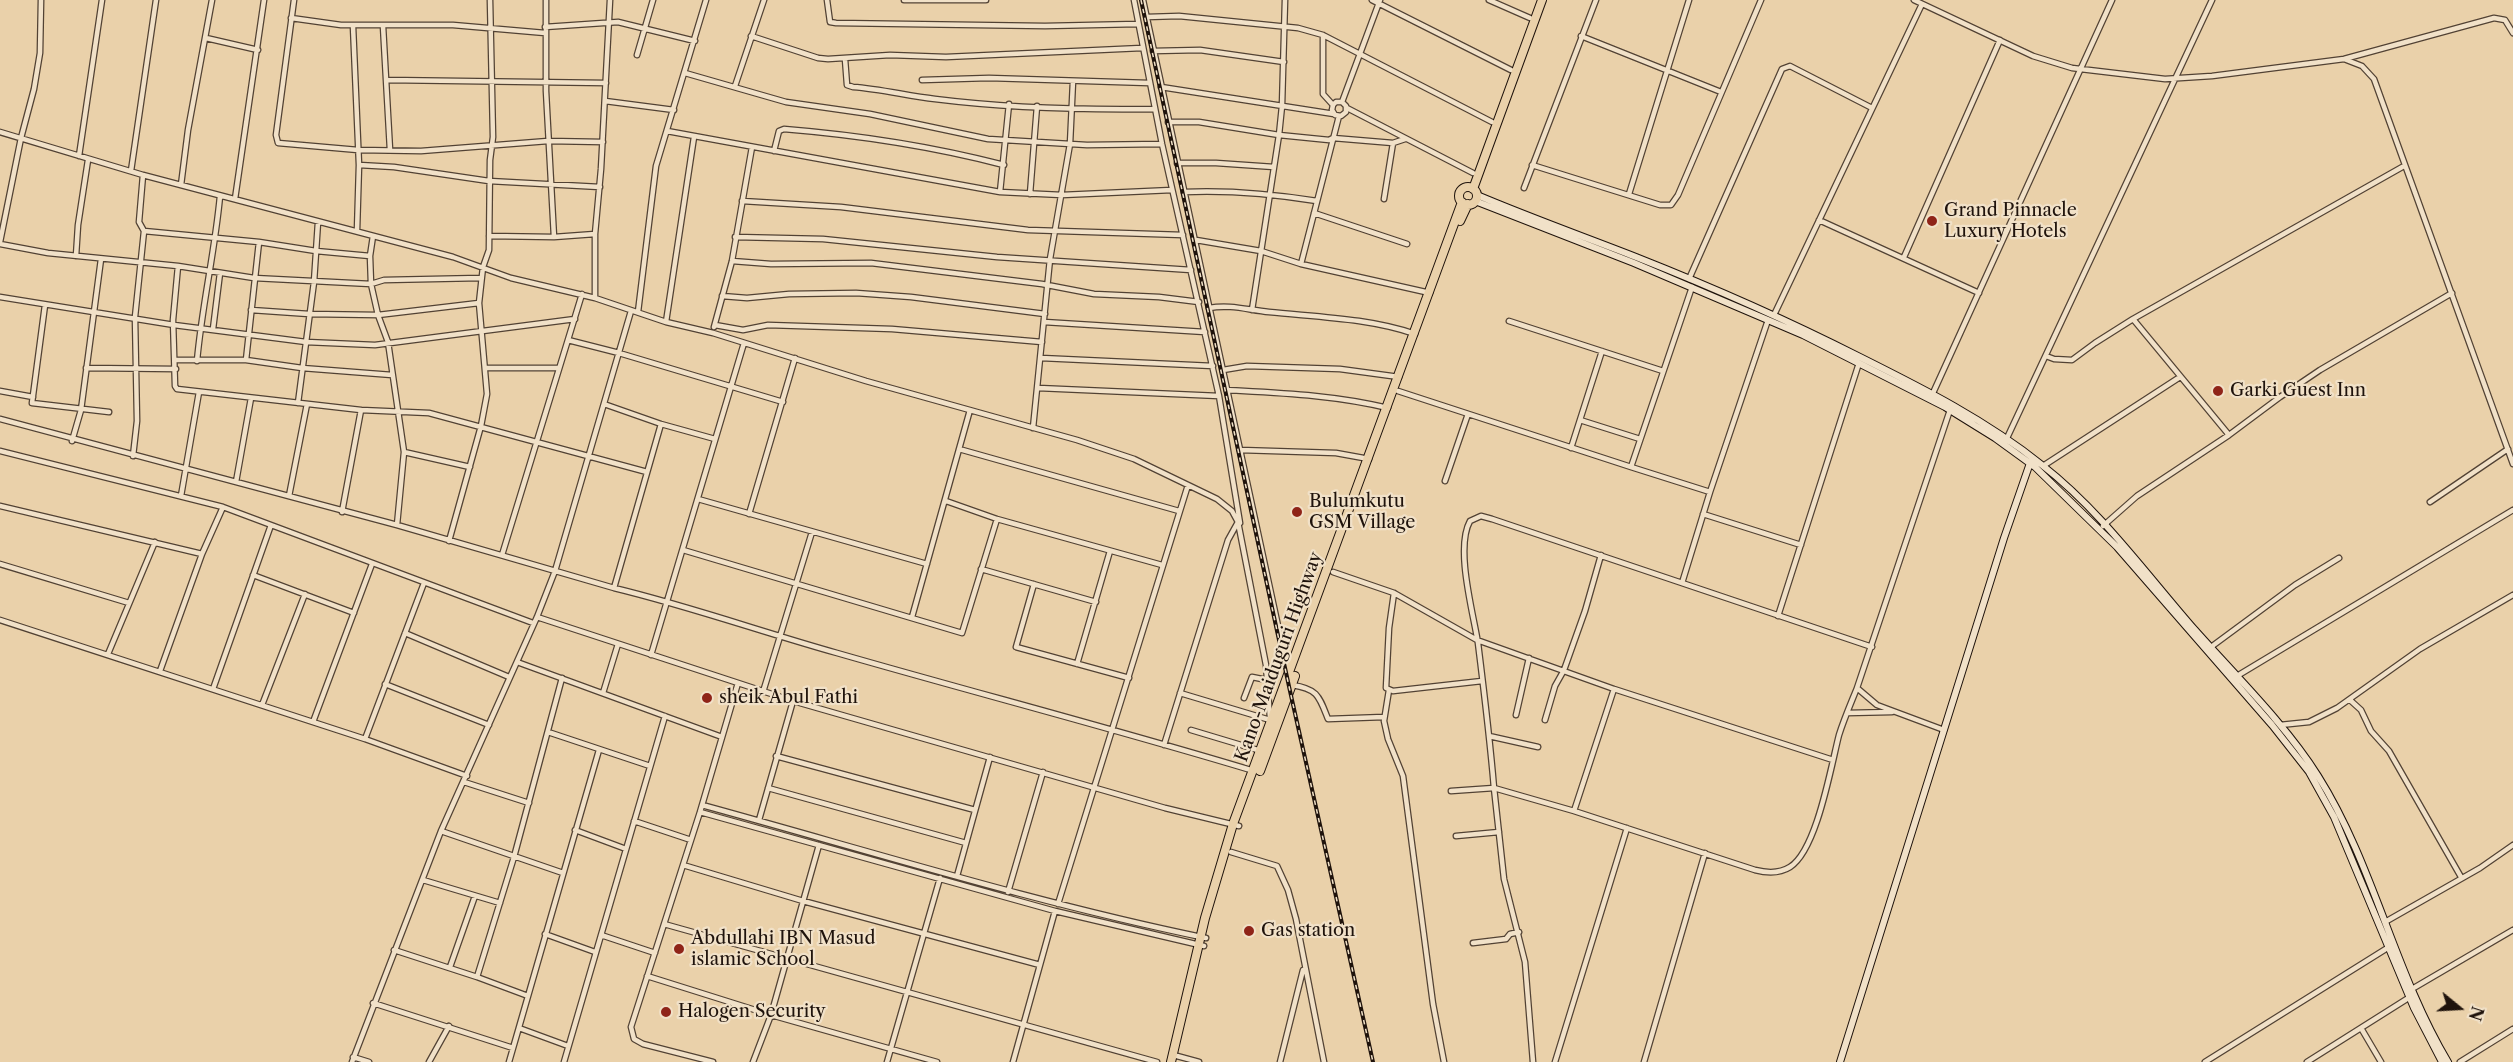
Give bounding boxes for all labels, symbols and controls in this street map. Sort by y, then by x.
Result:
place label: Grand Pinnacle Luxury Hotels [1944,200,2077,242]
marker: Grand Pinnacle Luxury Hotels [1925,214,1939,228]
place label: Garki Guest Inn [2230,380,2366,402]
marker: Garki Guest Inn [2211,384,2225,398]
place label: Bulumkutu GSM Village [1309,491,1415,534]
marker: Bulumkutu GSM Village [1290,505,1304,519]
street label: Kano-Maiduguri Highway [1231,549,1327,765]
place label: sheik Abul Fathi [719,687,858,709]
marker: sheik Abul Fathi [700,691,714,705]
place label: Gas station [1261,920,1355,942]
marker: Gas station [1242,924,1256,938]
place label: Abdullahi IBN Masud islamic School [691,928,875,970]
marker: Abdullahi IBN Masud islamic School [672,942,686,956]
north arrow [2429,978,2489,1038]
place label: Halogen Security [678,1001,826,1023]
text: N [2464,1004,2488,1023]
marker: Halogen Security [659,1005,673,1019]

